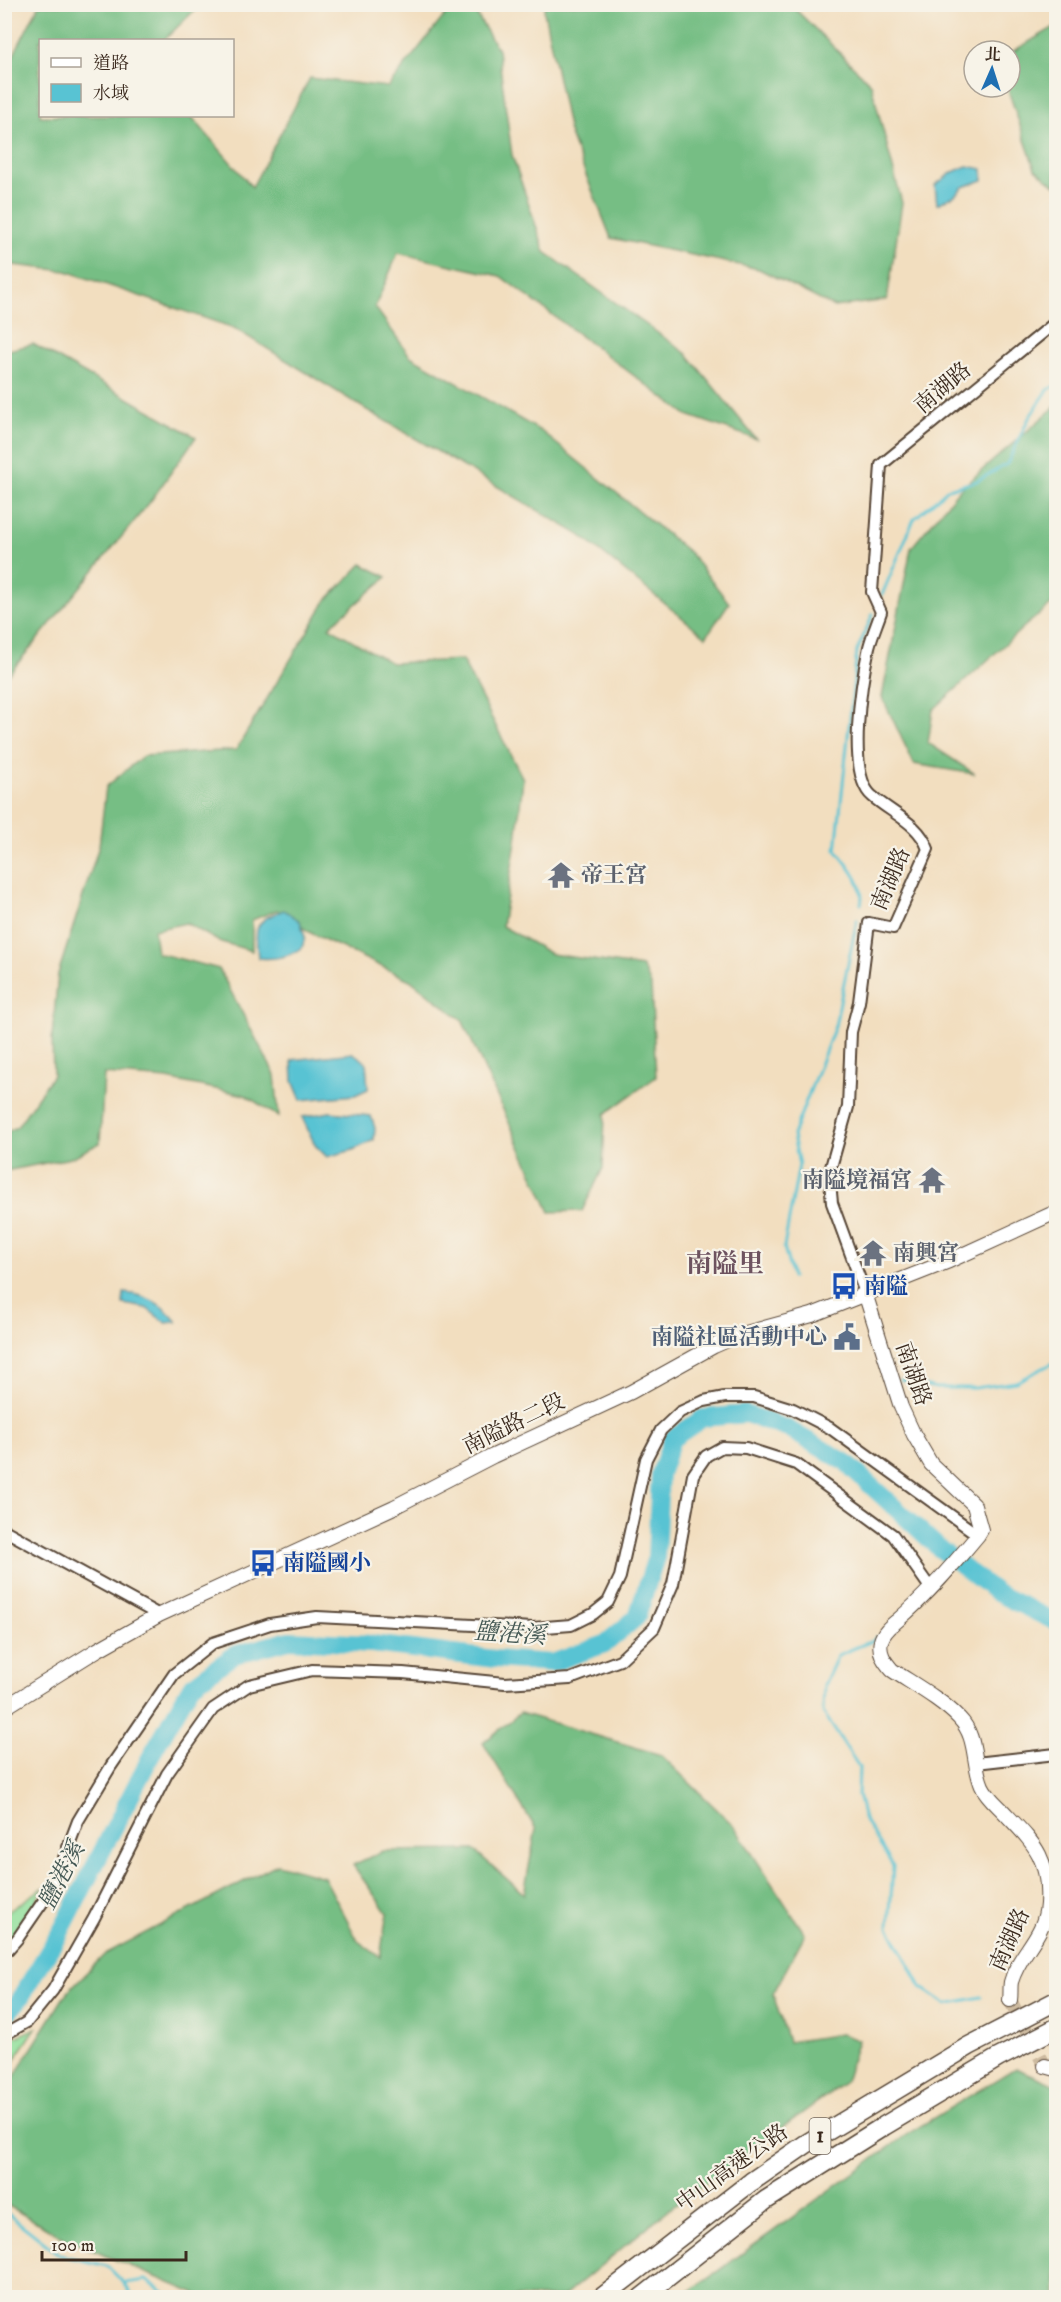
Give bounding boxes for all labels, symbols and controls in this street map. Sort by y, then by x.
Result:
legend [39,39,234,117]
north arrow [962,39,1022,99]
text: 北 [984,45,1001,65]
text: 道路 [93,53,129,75]
text: 水域 [93,83,129,105]
street label: 南湖路 [909,356,977,420]
street label: 南湖路 [866,843,916,915]
temple icon: 帝王宮 [546,860,576,890]
place label: 帝王宮 [581,862,647,889]
temple icon: 南隘境福宮 [917,1165,947,1195]
place label: 南隘境福宮 [802,1167,912,1194]
temple icon: 南興宮 [858,1238,888,1268]
place label: 南興宮 [893,1240,959,1267]
district label: 南隘里 [686,1248,764,1281]
bus stop icon: 南隘 [829,1271,859,1301]
place label: 南隘 [864,1273,908,1300]
public building icon: 南隘社區活動中心 [832,1322,862,1352]
place label: 南隘社區活動中心 [651,1324,827,1351]
street label: 南湖路 [889,1338,937,1410]
street label: 南隘路二段 [459,1388,569,1460]
bus stop icon: 南隘國小 [248,1548,278,1578]
place label: 南隘國小 [283,1550,371,1577]
water label: 鹽港溪 [473,1617,550,1652]
water label: 鹽港溪 [32,1834,93,1915]
street label: 南湖路 [984,1904,1036,1976]
street label: 中山高速公路 [671,2118,793,2218]
road number: 1 [810,2118,830,2154]
scale bar [42,2224,186,2262]
text: 100 m [51,2235,94,2257]

